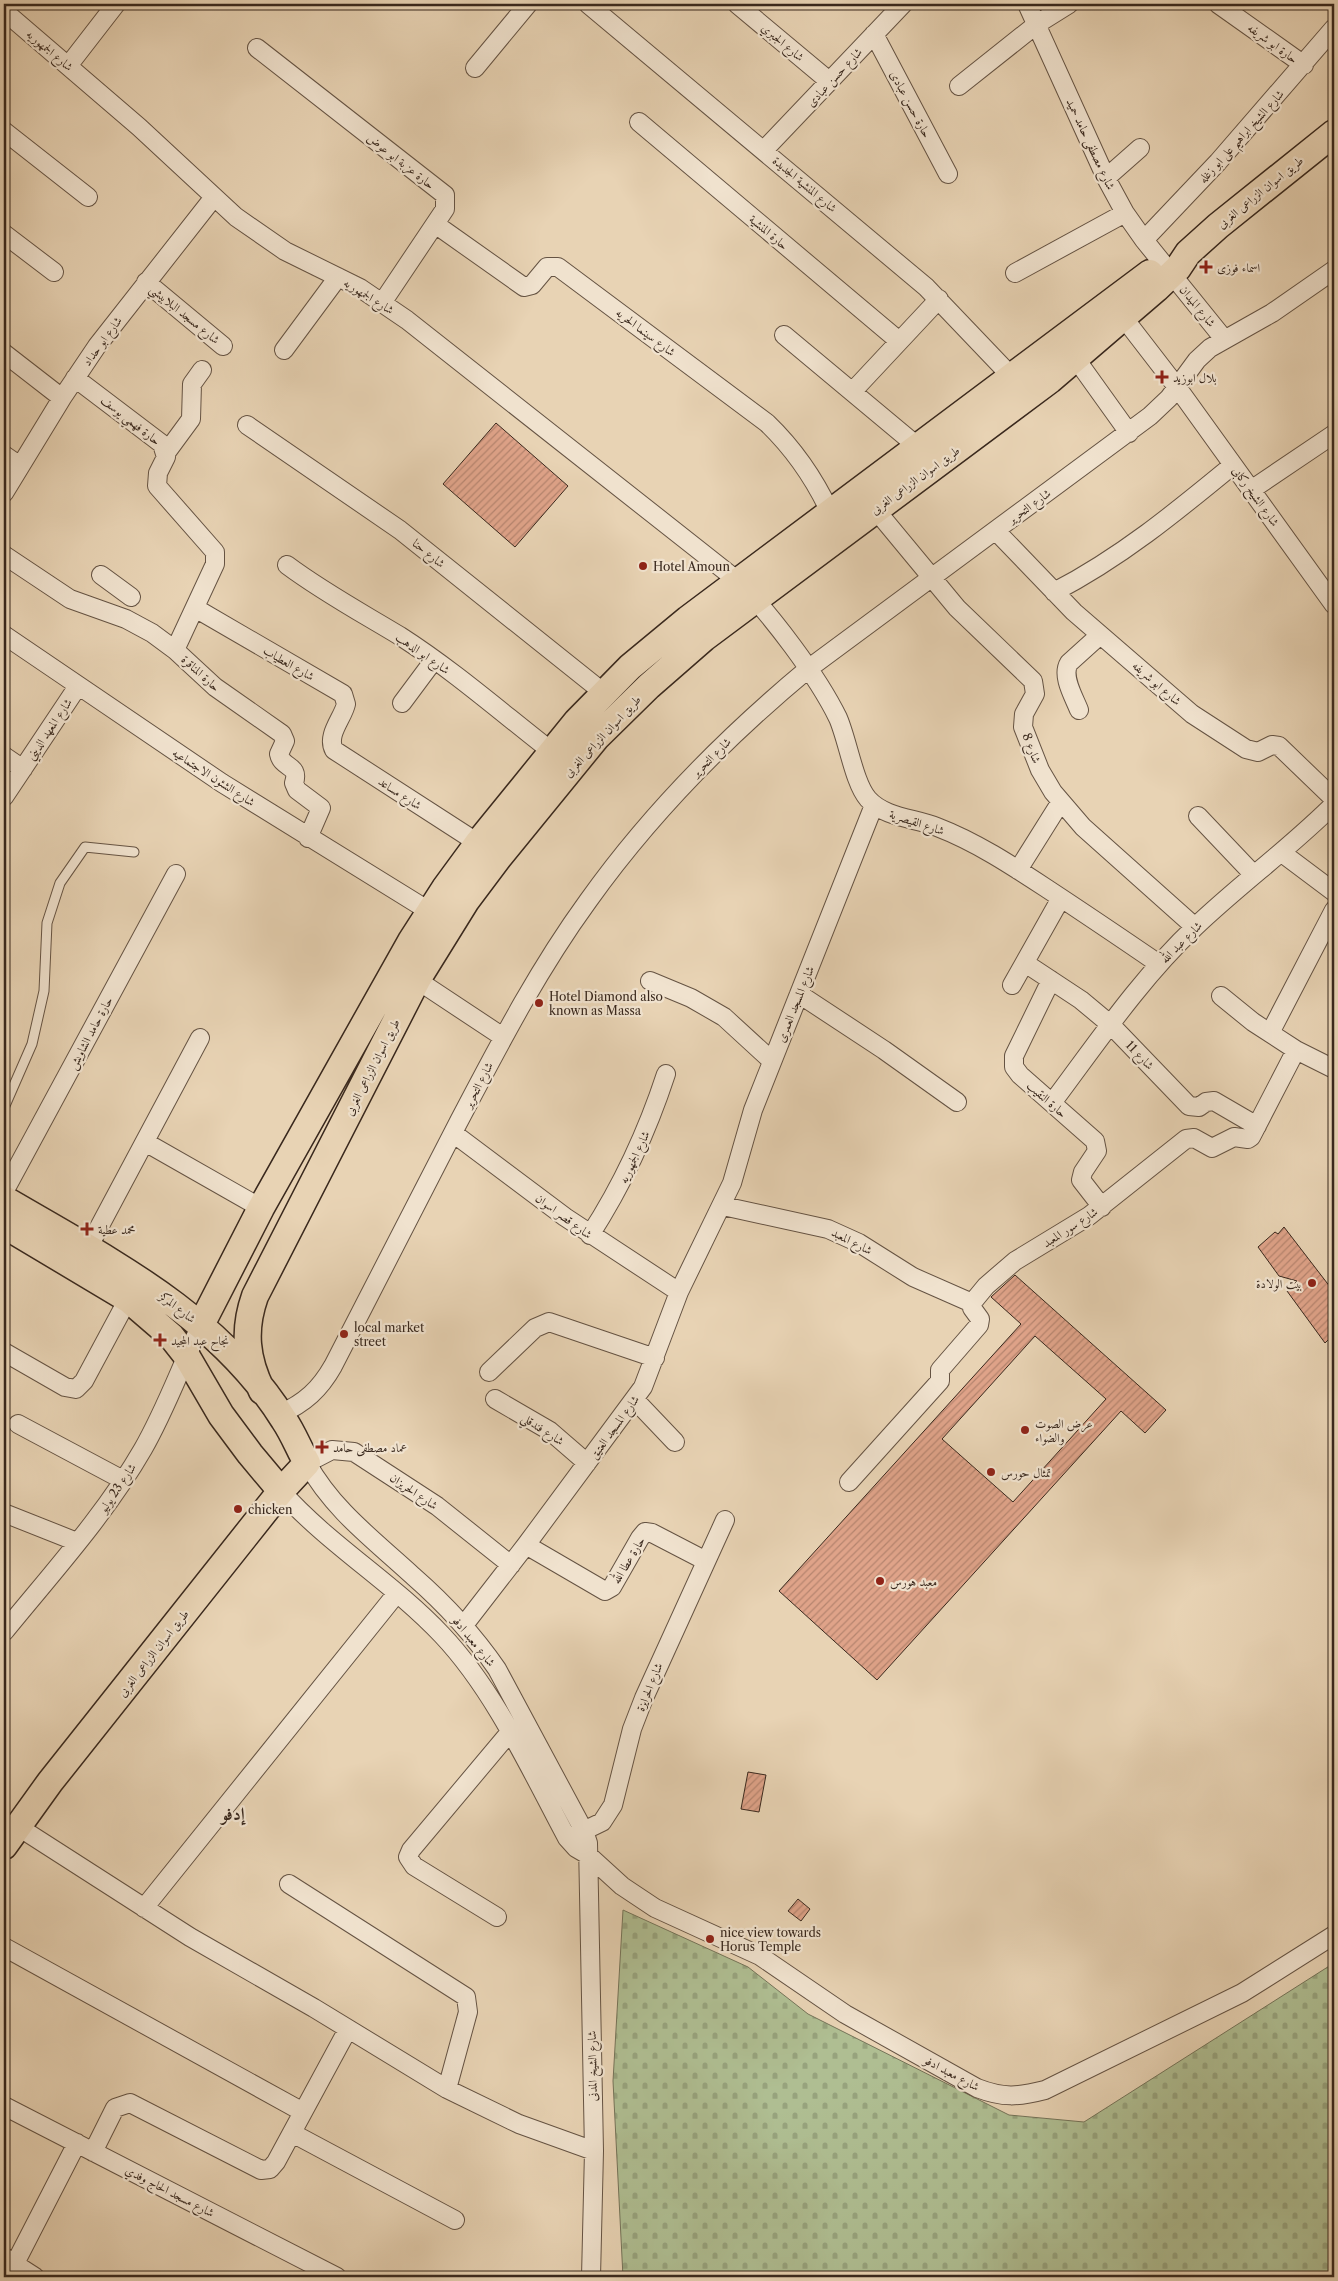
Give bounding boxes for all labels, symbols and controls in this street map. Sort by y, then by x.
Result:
street label: شارع الجبري [756,20,808,67]
street label: حارة ابو شريفه [1244,20,1301,67]
street label: شارع الجمهوريه [21,26,77,77]
street label: شارع حسن عبادى [803,44,868,112]
street label: حارة حسن عبادى [885,68,935,141]
street label: شارع الشيخ ابراهيم على ابو زغله [1195,86,1291,189]
street label: شارع مصطفى حامد حميد [1060,96,1119,194]
street label: حارة عزبة ابو عوض [363,130,438,194]
street label: شارع المنشية الجديدة [767,153,840,218]
street label: طريق اسوان الزراعى الغربى [1214,153,1308,233]
street label: حارة المنشية [746,211,792,253]
marker: اسماء فوزى [1199,260,1213,274]
place label: اسماء فوزى [1217,260,1261,276]
street label: شارع الجمهوريه [339,275,397,321]
street label: شارع مسجد البلابيشي [144,281,223,350]
street label: شارع الميدان [1174,282,1219,332]
street label: شارع سينما الحريه [611,305,679,363]
street label: شارع ابو حداد [79,313,128,371]
marker: بلال ابوزيد [1155,370,1169,384]
place label: بلال ابوزيد [1173,370,1217,386]
street label: حارة فهمي يوسف [95,392,164,452]
street label: طريق اسوان الزراعى الغربى [867,443,964,519]
street label: شارع الشيخ ركابى [1226,463,1283,531]
street label: شارع التحرير [1003,485,1056,531]
street label: شارع حنا [407,535,448,574]
place label: Hotel Amoun [653,559,730,574]
marker: Hotel Amoun [637,560,649,572]
street label: شارع ابو الدهب [391,629,453,680]
street label: شارع العطياب [259,642,317,687]
street label: حارة المناقرة [178,652,224,695]
street label: شارع ابو شريفه [1127,658,1185,711]
street label: طريق اسوان الزراعى الغربى [560,692,645,781]
street label: شارع المعهد الديني [23,695,79,765]
street label: شارع 8 [1016,731,1045,767]
street label: شارع التحرير [687,734,737,784]
street label: شارع الشئون الاجتماعيه [168,745,258,813]
street label: شارع مساعد [373,773,425,816]
street label: شارع القيصرية [886,806,947,842]
street label: شارع عبد الله [1156,916,1208,969]
street label: شارع المسجد العمرى [773,964,821,1046]
place label: Hotel Diamond also known as Massa [549,989,663,1018]
street label: حارة حامد الشاويش [65,994,117,1073]
marker: Hotel Diamond also known as Massa [533,997,545,1009]
street label: طريق اسوان الزراعى الغربى [341,1016,405,1119]
street label: شارع 11 [1120,1038,1157,1075]
street label: شارع التحرير [459,1059,500,1114]
street label: حارة النقيب [1023,1078,1070,1121]
street label: شارع الجمهوريه [615,1128,656,1187]
street label: شارع قصر اسوان [530,1190,595,1245]
street label: شارع سور المعبد [1040,1204,1103,1254]
marker: محمد عطية [80,1222,94,1236]
place label: محمد عطية [98,1222,135,1237]
street label: شارع المعبد [827,1224,875,1261]
place label: بيت الولادة [1256,1276,1302,1292]
marker: بيت الولادة [1306,1277,1318,1289]
street label: شارع المركز [153,1287,199,1329]
place label: local market street [354,1320,425,1349]
marker: local market street [338,1328,350,1340]
marker: نجاح عبد المجيد [153,1333,167,1347]
place label: نجاح عبد المجيد [171,1333,229,1352]
street label: شارع المسجد العتيق [586,1392,646,1464]
street label: شارع فندقلي [516,1410,567,1453]
place label: عرض الصوت والضواء [1035,1416,1093,1446]
marker: عرض الصوت والضواء [1019,1424,1031,1436]
marker: عماد مصطفى حامد [315,1440,329,1454]
place label: عماد مصطفى حامد [333,1440,407,1457]
street label: شارع 23 يوليو [94,1460,142,1519]
place label: تمثال حورس [1001,1465,1051,1481]
marker: تمثال حورس [985,1466,997,1478]
street label: شارع الحريزان [385,1470,441,1516]
place label: chicken [248,1502,293,1517]
marker: chicken [232,1503,244,1515]
street label: حارة عطا الله [606,1533,648,1586]
place label: معبد هورس [890,1574,937,1590]
marker: معبد هورس [874,1575,886,1587]
street label: طريق اسوان الزراعى الغربى [114,1606,193,1701]
street label: شارع معبد ادفو [445,1612,499,1672]
street label: شارع الحرايزة [632,1660,669,1715]
district label: إدفو [219,1803,247,1826]
place label: nice view towards Horus Temple [720,1925,821,1954]
marker: nice view towards Horus Temple [704,1933,716,1945]
street label: شارع الشيخ المدنى [584,2030,604,2101]
street label: شارع معبد ادفو [919,2052,982,2097]
street label: شارع مسجد الحاج وفدي [121,2162,217,2224]

